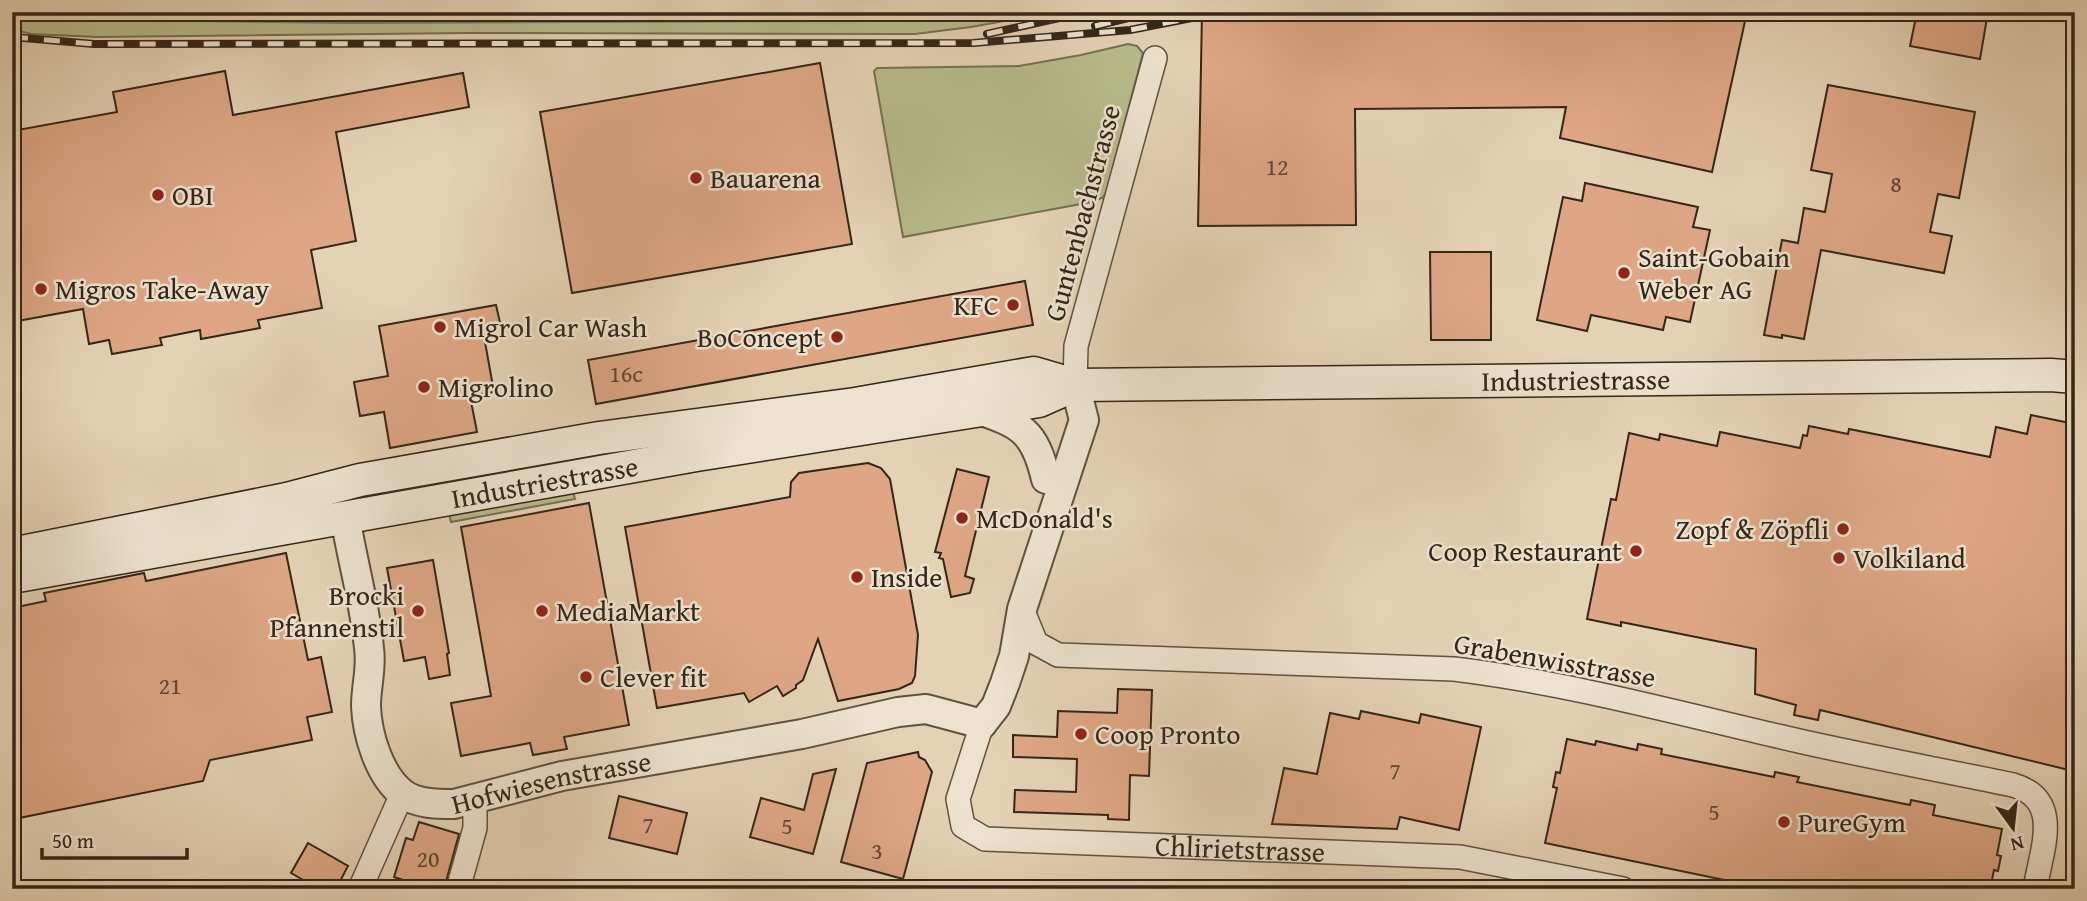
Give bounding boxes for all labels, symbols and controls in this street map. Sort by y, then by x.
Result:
street label: Guntenbachstrasse [1033,100,1130,326]
house number: 12 [1265,149,1289,184]
place label: Bauarena [710,157,821,198]
house number: 8 [1890,166,1902,201]
marker: Bauarena [688,170,704,186]
place label: OBI [172,174,214,215]
marker: OBI [150,187,166,203]
place label: Saint-Gobain Weber AG [1638,236,1790,309]
marker: Saint-Gobain Weber AG [1616,265,1632,281]
place label: Migros Take-Away [55,268,269,309]
marker: Migros Take-Away [33,281,49,297]
place label: KFC [954,284,999,325]
marker: KFC [1005,297,1021,313]
place label: Migrol Car Wash [454,306,647,347]
place label: BoConcept [697,316,823,357]
marker: Migrol Car Wash [432,319,448,335]
marker: BoConcept [829,329,845,345]
house number: 16c [609,356,643,391]
street label: Industriestrasse [1481,358,1670,401]
place label: Migrolino [438,366,554,407]
marker: Migrolino [416,379,432,395]
street label: Industriestrasse [448,445,641,518]
place label: McDonald's [976,497,1113,538]
place label: Zopf & Zöpfli [1676,508,1829,549]
marker: McDonald's [954,510,970,526]
marker: Zopf & Zöpfli [1835,521,1851,537]
place label: Coop Restaurant [1428,530,1622,571]
place label: Volkiland [1853,537,1966,578]
marker: Coop Restaurant [1628,543,1644,559]
marker: Volkiland [1831,550,1847,566]
place label: Inside [871,556,942,597]
marker: Inside [849,569,865,585]
place label: Brocki Pfannenstil [270,574,404,647]
place label: MediaMarkt [556,590,700,631]
marker: Brocki Pfannenstil [410,603,426,619]
marker: MediaMarkt [534,603,550,619]
street label: Grabenwisstrasse [1451,622,1659,697]
place label: Clever fit [600,656,707,697]
house number: 21 [158,668,182,703]
marker: Clever fit [578,669,594,685]
place label: Coop Pronto [1095,713,1240,754]
marker: Coop Pronto [1073,726,1089,742]
street label: Hofwiesenstrasse [447,740,654,824]
house number: 7 [1389,753,1401,788]
north arrow [1979,792,2048,862]
house number: 5 [1708,794,1720,829]
place label: PureGym [1798,801,1906,842]
house number: 7 [642,807,654,842]
house number: 5 [781,808,793,843]
marker: PureGym [1776,814,1792,830]
scale bar [42,817,187,861]
street label: Chlirietstrasse [1154,824,1326,872]
text: 50 m [52,825,94,856]
text: N [2007,829,2027,860]
house number: 3 [871,833,883,868]
house number: 20 [416,841,440,876]

